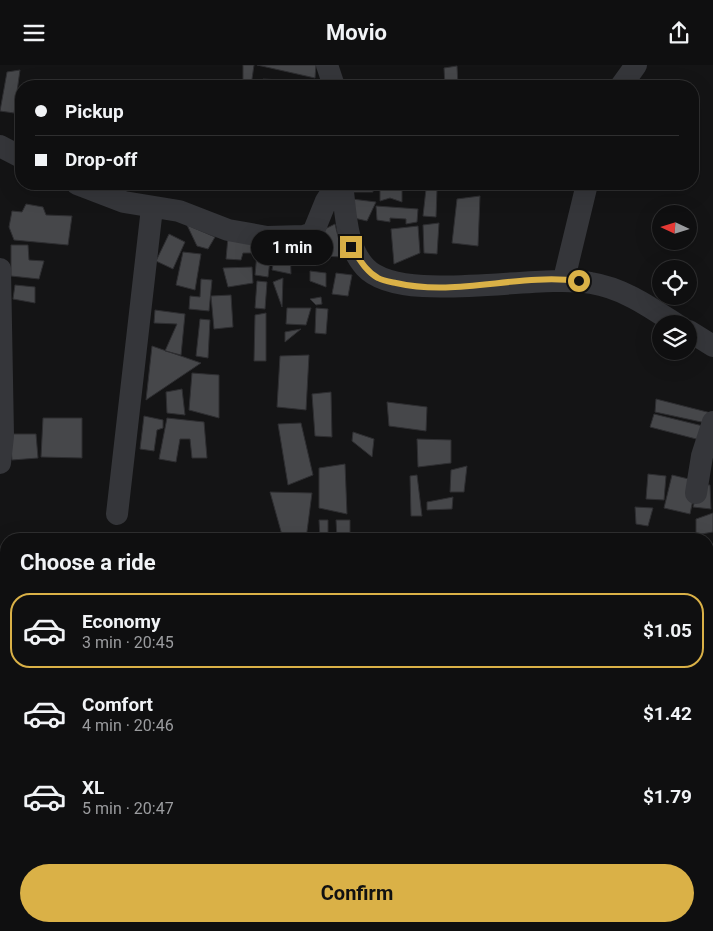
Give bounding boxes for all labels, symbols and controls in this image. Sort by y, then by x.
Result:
icon: menu [20,19,48,47]
icon: share [665,19,693,47]
text: Movio [326,20,387,45]
text: Pickup [65,100,124,123]
text: Drop-off [65,148,137,171]
north arrow [652,205,698,250]
map controls [652,205,697,360]
callout: 1 min [251,229,334,265]
route end [340,236,362,258]
text: 1 min [272,238,312,257]
button: locate [652,260,697,305]
route start [568,270,590,292]
button: layers [652,315,697,360]
text: Choose a ride [20,550,156,575]
icon: car [22,608,67,653]
text: Economy [82,610,161,633]
text: $1.05 [643,619,692,642]
text: 3 min · 20:45 [82,633,174,652]
icon: car [22,691,67,736]
text: Comfort [82,693,153,716]
text: $1.42 [643,702,692,725]
text: 4 min · 20:46 [82,716,174,735]
icon: car [22,774,67,819]
text: XL [82,776,104,799]
text: $1.79 [643,785,692,808]
text: 5 min · 20:47 [82,799,174,818]
button: Confirm [20,864,694,922]

